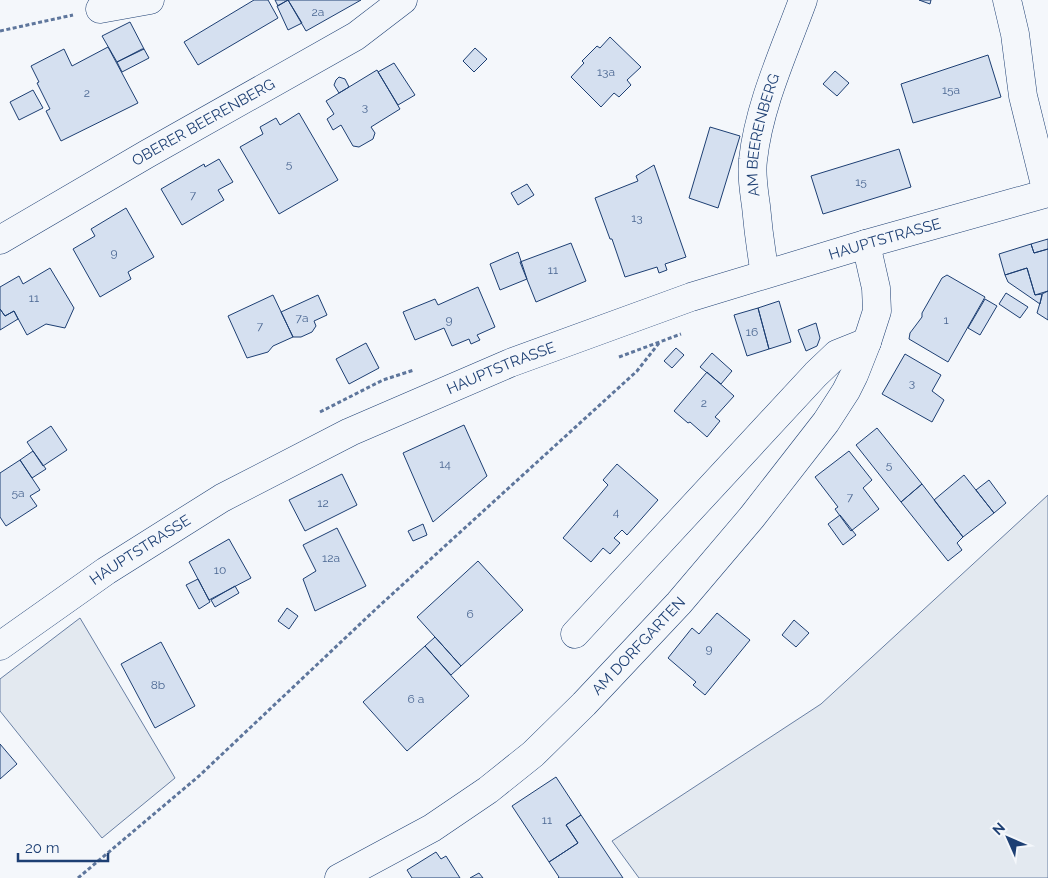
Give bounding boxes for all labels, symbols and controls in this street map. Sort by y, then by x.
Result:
house number: 2a [312,5,324,19]
house number: 13a [597,65,615,79]
street label: AM BEERENBERG [743,71,783,198]
street label: OBERER BEERENBERG [129,75,278,170]
house number: 15a [942,83,960,97]
house number: 2 [84,86,90,100]
house number: 3 [362,100,368,114]
house number: 5 [286,157,293,171]
house number: 15 [855,175,867,189]
house number: 7 [190,188,197,202]
house number: 13 [631,211,643,225]
street label: HAUPTSTRASSE [826,214,943,264]
house number: 9 [110,246,118,260]
house number: 11 [548,263,558,277]
house number: 11 [29,291,39,305]
house number: 7a [296,311,308,325]
house number: 9 [445,313,453,327]
house number: 1 [943,313,949,327]
house number: 7 [257,319,264,333]
house number: 16 [746,325,758,339]
street label: HAUPTSTRASSE [444,338,558,398]
house number: 3 [909,376,915,390]
house number: 2 [701,396,707,410]
house number: 14 [439,457,451,471]
house number: 5 [886,458,893,472]
house number: 5a [11,486,25,500]
house number: 7 [847,490,854,504]
house number: 12 [317,496,329,510]
house number: 4 [613,505,620,519]
street label: HAUPTSTRASSE [86,511,194,589]
house number: 12a [322,551,340,565]
house number: 10 [214,563,226,577]
street label: AM DORFGARTEN [588,593,689,699]
house number: 6 [466,607,474,621]
house number: 9 [705,642,713,656]
house number: 8b [151,678,165,692]
house number: 6 a [408,692,424,706]
house number: 11 [542,813,552,827]
north arrow [983,813,1033,863]
text: N [989,819,1008,838]
scale bar [18,830,108,862]
text: 20 m [25,839,60,857]

